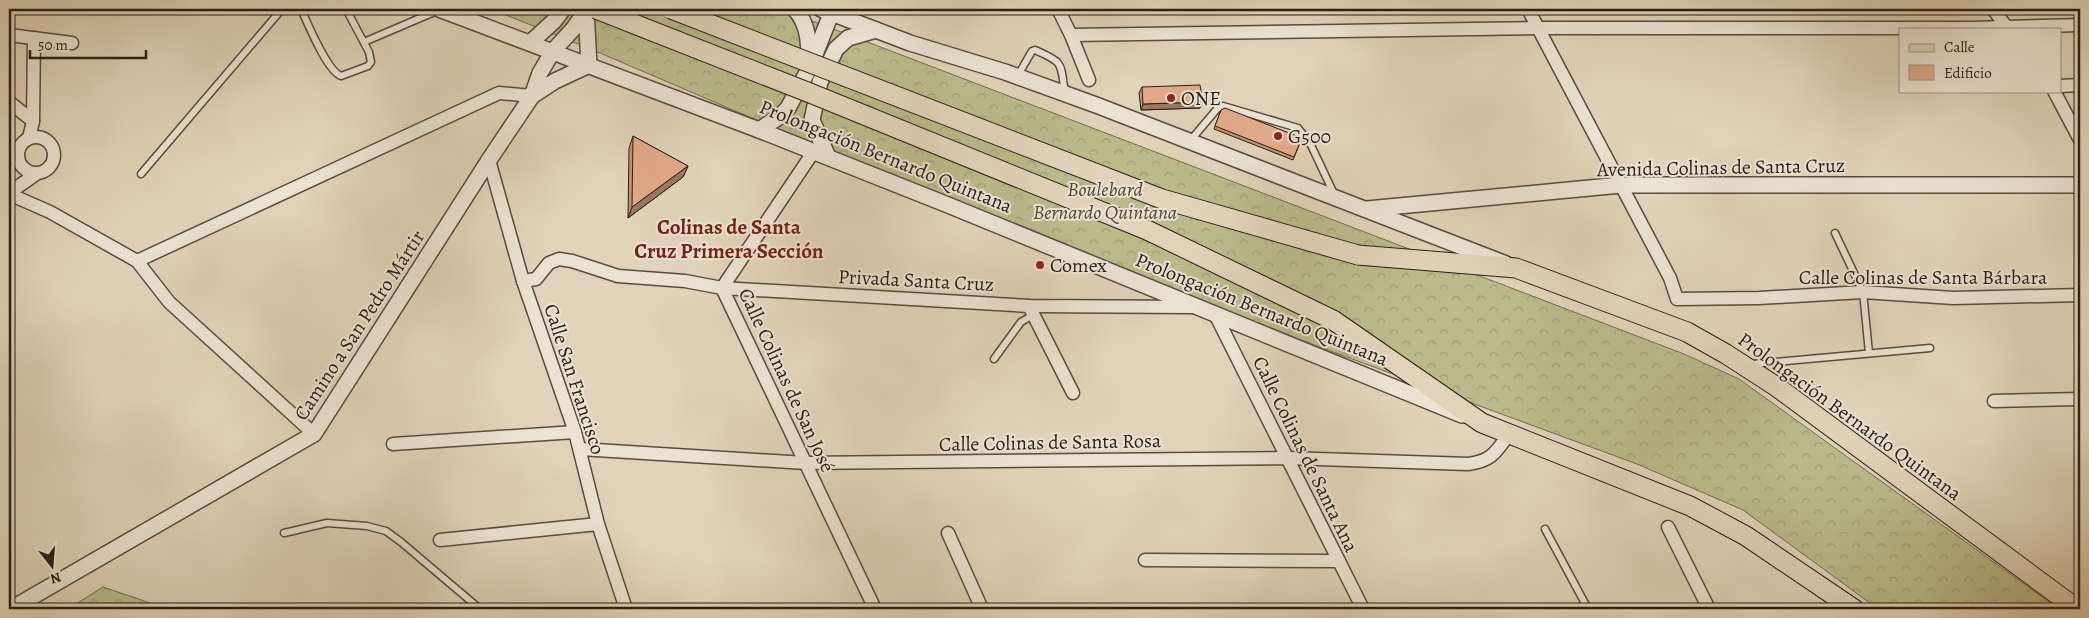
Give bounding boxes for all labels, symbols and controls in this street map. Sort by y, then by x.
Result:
scale bar [30,28,146,60]
legend [1899,28,2062,92]
text: 50 m [38,35,68,55]
text: Calle [1944,37,1975,57]
text: Edificio [1944,63,1992,83]
place label: ONE [1181,85,1221,112]
marker: ONE [1165,92,1177,104]
street label: Prolongación Bernardo Quintana [755,93,1017,220]
place label: G500 [1288,123,1331,150]
marker: G500 [1272,130,1284,142]
street label: Avenida Colinas de Santa Cruz [1596,152,1845,183]
park label: Boulebard Bernardo Quintana [1033,176,1177,226]
district label: Colinas de Santa Cruz Primera Sección [634,213,824,265]
street label: Camino a San Pedro Mártir [288,225,431,426]
street label: Prolongación Bernardo Quintana [1131,246,1393,373]
place label: Comex [1050,252,1107,279]
marker: Comex [1034,259,1046,271]
street label: Privada Santa Cruz [837,263,995,298]
street label: Calle Colinas de Santa Bárbara [1799,264,2048,291]
street label: Calle Colinas de San José [732,284,841,477]
street label: Calle San Francisco [537,300,612,458]
street label: Prolongación Bernardo Quintana [1732,326,1968,507]
street label: Calle Colinas de Santa Ana [1246,352,1365,557]
street label: Calle Colinas de Santa Rosa [939,427,1162,458]
north arrow [28,540,78,590]
text: N [48,567,63,589]

